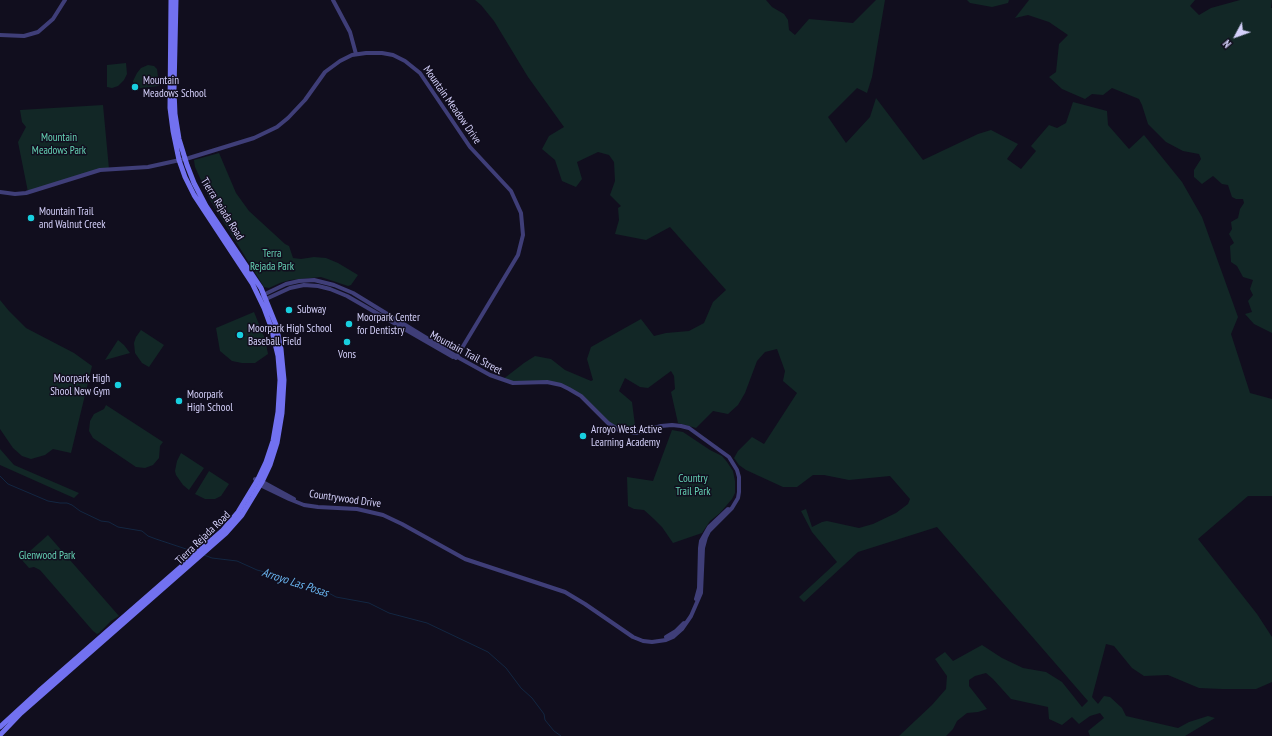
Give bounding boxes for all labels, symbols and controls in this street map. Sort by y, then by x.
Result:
north arrow [1216,16,1256,56]
text: N [1220,37,1234,51]
street label: Mountain Meadow Drive [420,63,484,147]
place label: Mountain Meadows School [143,74,206,100]
marker: Mountain Meadows School [130,82,140,92]
park label: Mountain Meadows Park [32,131,86,157]
street label: Tierra Rejada Road [198,175,246,243]
place label: Mountain Trail and Walnut Creek [39,205,105,231]
marker: Mountain Trail and Walnut Creek [26,213,36,223]
park label: Terra Rejada Park [250,247,294,273]
place label: Subway [297,303,326,317]
marker: Subway [284,305,294,315]
place label: Moorpark Center for Dentistry [357,311,420,337]
marker: Moorpark Center for Dentistry [344,319,354,329]
place label: Moorpark High School Baseball Field [248,322,332,348]
street label: Mountain Trail Street [428,328,504,378]
marker: Moorpark High School Baseball Field [235,330,245,340]
marker: Vons [342,337,352,347]
place label: Vons [338,348,356,362]
place label: Moorpark High Shool New Gym [50,372,110,398]
marker: Moorpark High Shool New Gym [113,380,123,390]
place label: Moorpark High School [187,388,233,414]
marker: Moorpark High School [174,396,184,406]
place label: Arroyo West Active Learning Academy [591,423,662,449]
marker: Arroyo West Active Learning Academy [578,431,588,441]
park label: Country Trail Park [675,472,711,498]
street label: Countrywood Drive [308,487,382,511]
street label: Tierra Rejada Road [173,509,233,567]
park label: Glenwood Park [19,549,75,563]
water label: Arroyo Las Posas [260,566,330,600]

